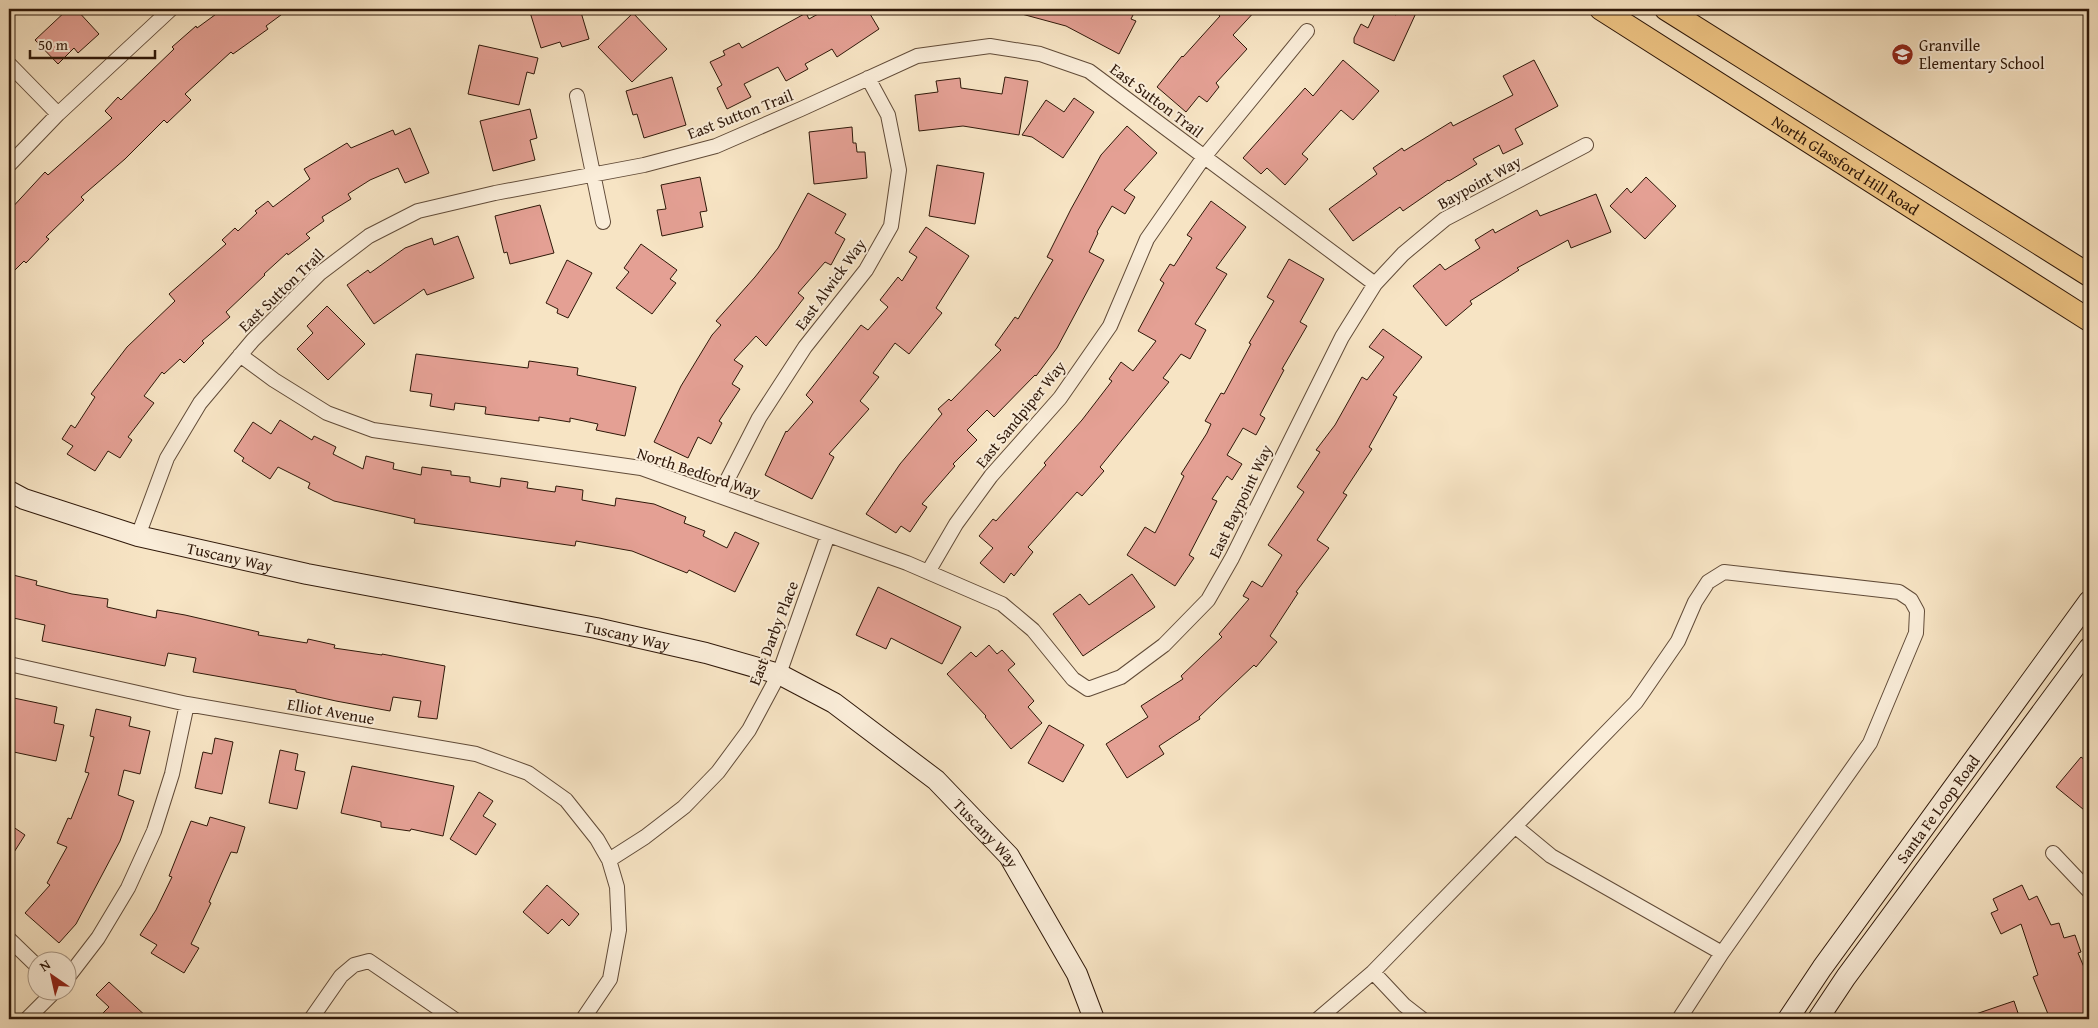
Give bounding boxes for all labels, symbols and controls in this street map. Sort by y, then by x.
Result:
scale bar [30,28,155,60]
place label: Granville Elementary School [1919,33,2045,75]
text: 50 m [38,34,69,55]
school or university icon: Granville Elementary School [1891,42,1915,66]
street label: East Sutton Trail [1105,57,1209,143]
street label: East Sutton Trail [684,83,797,145]
street label: North Glassford Hill Road [1767,109,1924,221]
street label: Baypoint Way [1433,149,1525,215]
street label: East Alwick Way [788,233,872,335]
street label: East Sutton Trail [233,242,330,337]
street label: East Sandpiper Way [969,355,1071,473]
street label: East Baypoint Way [1202,440,1278,562]
street label: North Bedford Way [634,441,764,503]
street label: Tuscany Way [184,535,275,578]
street label: East Darby Place [742,577,804,689]
street label: Tuscany Way [582,614,673,656]
street label: Elliot Avenue [286,692,376,730]
street label: Santa Fe Loop Road [1890,749,1986,868]
street label: Tuscany Way [948,793,1025,872]
north arrow [28,950,78,1000]
text: N [35,954,55,976]

